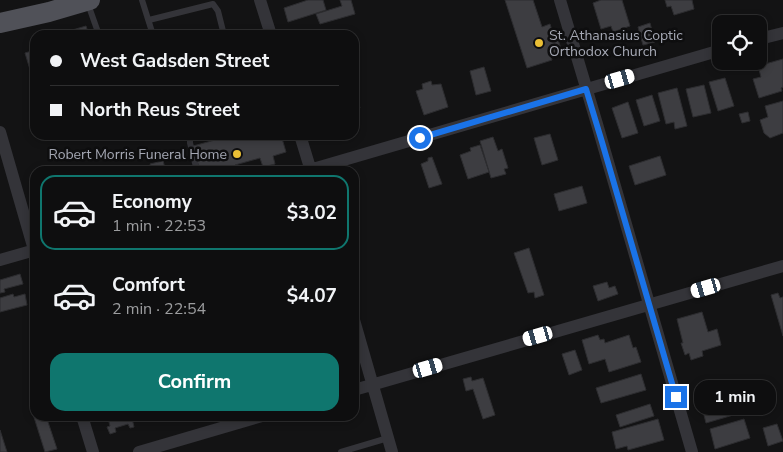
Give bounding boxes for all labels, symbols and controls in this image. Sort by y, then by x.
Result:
map controls [712,15,767,70]
button: locate [712,15,767,70]
place label: St. Athanasius Coptic Orthodox Church [549,26,683,61]
marker: St. Athanasius Coptic Orthodox Church [533,37,545,49]
text: West Gadsden Street [80,48,269,74]
car [603,68,636,90]
text: North Reus Street [80,97,240,123]
route start [409,127,431,149]
place label: Robert Morris Funeral Home [48,145,227,164]
marker: Robert Morris Funeral Home [231,148,243,160]
text: Economy [112,189,192,215]
icon: car [52,190,97,235]
text: $3.02 [287,200,337,226]
text: 1 min · 22:53 [112,215,206,237]
text: Comfort [112,272,185,298]
icon: car [52,273,97,318]
car [689,277,722,299]
text: $4.07 [287,283,337,309]
text: 2 min · 22:54 [112,298,206,320]
car [521,325,554,347]
button: Confirm [50,353,339,411]
car [411,357,444,379]
callout: 1 min [694,380,776,414]
route end [665,386,687,408]
text: 1 min [714,386,756,408]

